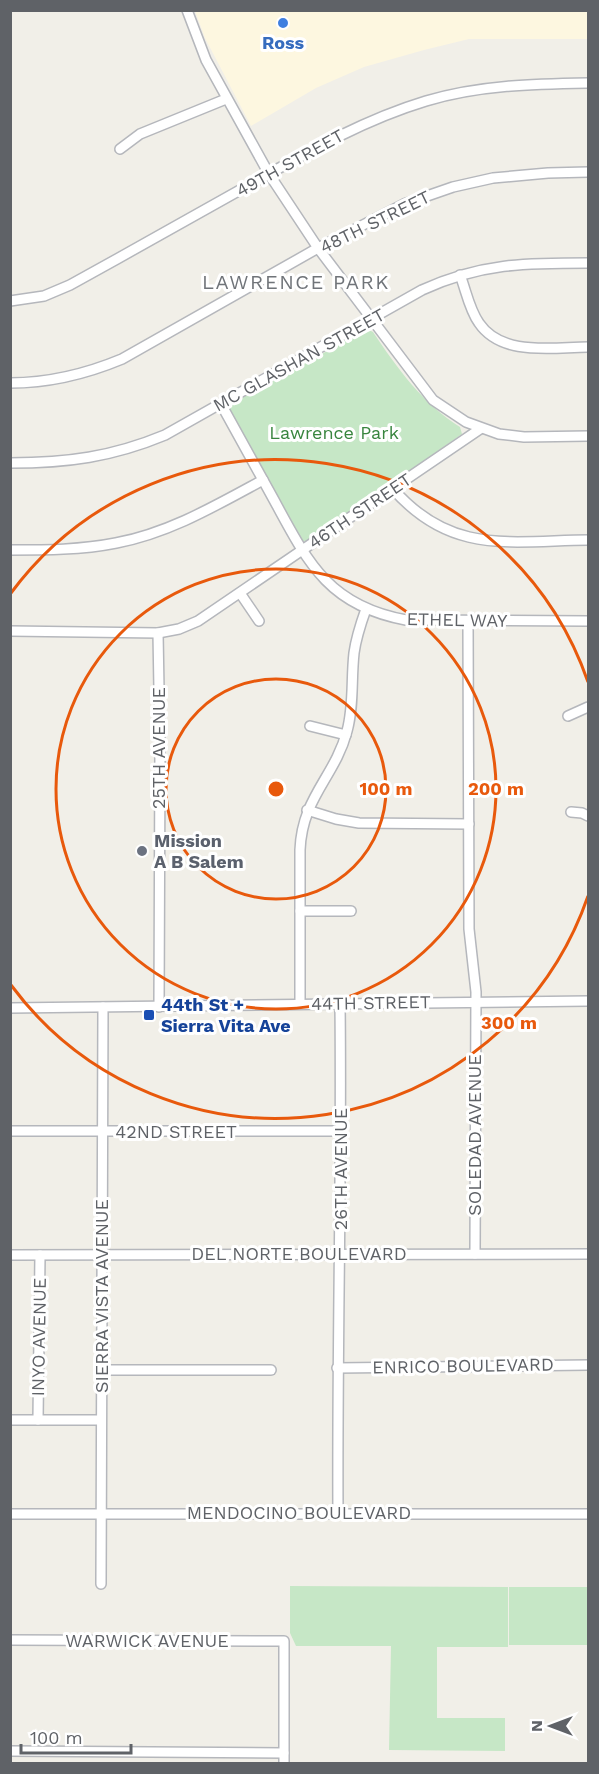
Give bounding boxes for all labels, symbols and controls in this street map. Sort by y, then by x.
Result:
marker: Ross [276,16,290,30]
place label: Ross [262,32,305,53]
street label: 49TH STREET [232,124,347,201]
street label: 48TH STREET [316,186,433,257]
district label: LAWRENCE PARK [202,270,390,294]
street label: MC GLASHAN STREET [209,304,388,416]
park label: Lawrence Park [269,422,399,443]
street label: 46TH STREET [304,468,415,553]
street label: ETHEL WAY [407,608,508,631]
street label: 25TH AVENUE [148,687,169,809]
text: 100 m [359,778,413,799]
text: 200 m [468,778,524,799]
centre of rings [266,779,286,799]
place label: Mission A B Salem [154,830,244,872]
marker: Mission A B Salem [135,844,149,858]
street label: 44TH STREET [311,991,431,1014]
place label: 44th St + Sierra Vita Ave [161,994,291,1036]
marker: 44th St + Sierra Vita Ave [142,1008,156,1022]
text: 300 m [481,1012,537,1033]
street label: SOLEDAD AVENUE [464,1054,485,1216]
street label: 26TH AVENUE [330,1108,351,1230]
street label: 42ND STREET [115,1121,237,1142]
street label: SIERRA VISTA AVENUE [91,1199,112,1393]
street label: DEL NORTE BOULEVARD [191,1243,407,1264]
street label: INYO AVENUE [27,1277,50,1397]
street label: ENRICO BOULEVARD [372,1353,554,1378]
street label: MENDOCINO BOULEVARD [187,1502,411,1523]
street label: WARWICK AVENUE [65,1630,229,1651]
north arrow [521,1696,581,1756]
scale bar [21,1717,130,1755]
text: N [527,1720,546,1732]
text: 100 m [30,1727,83,1748]

